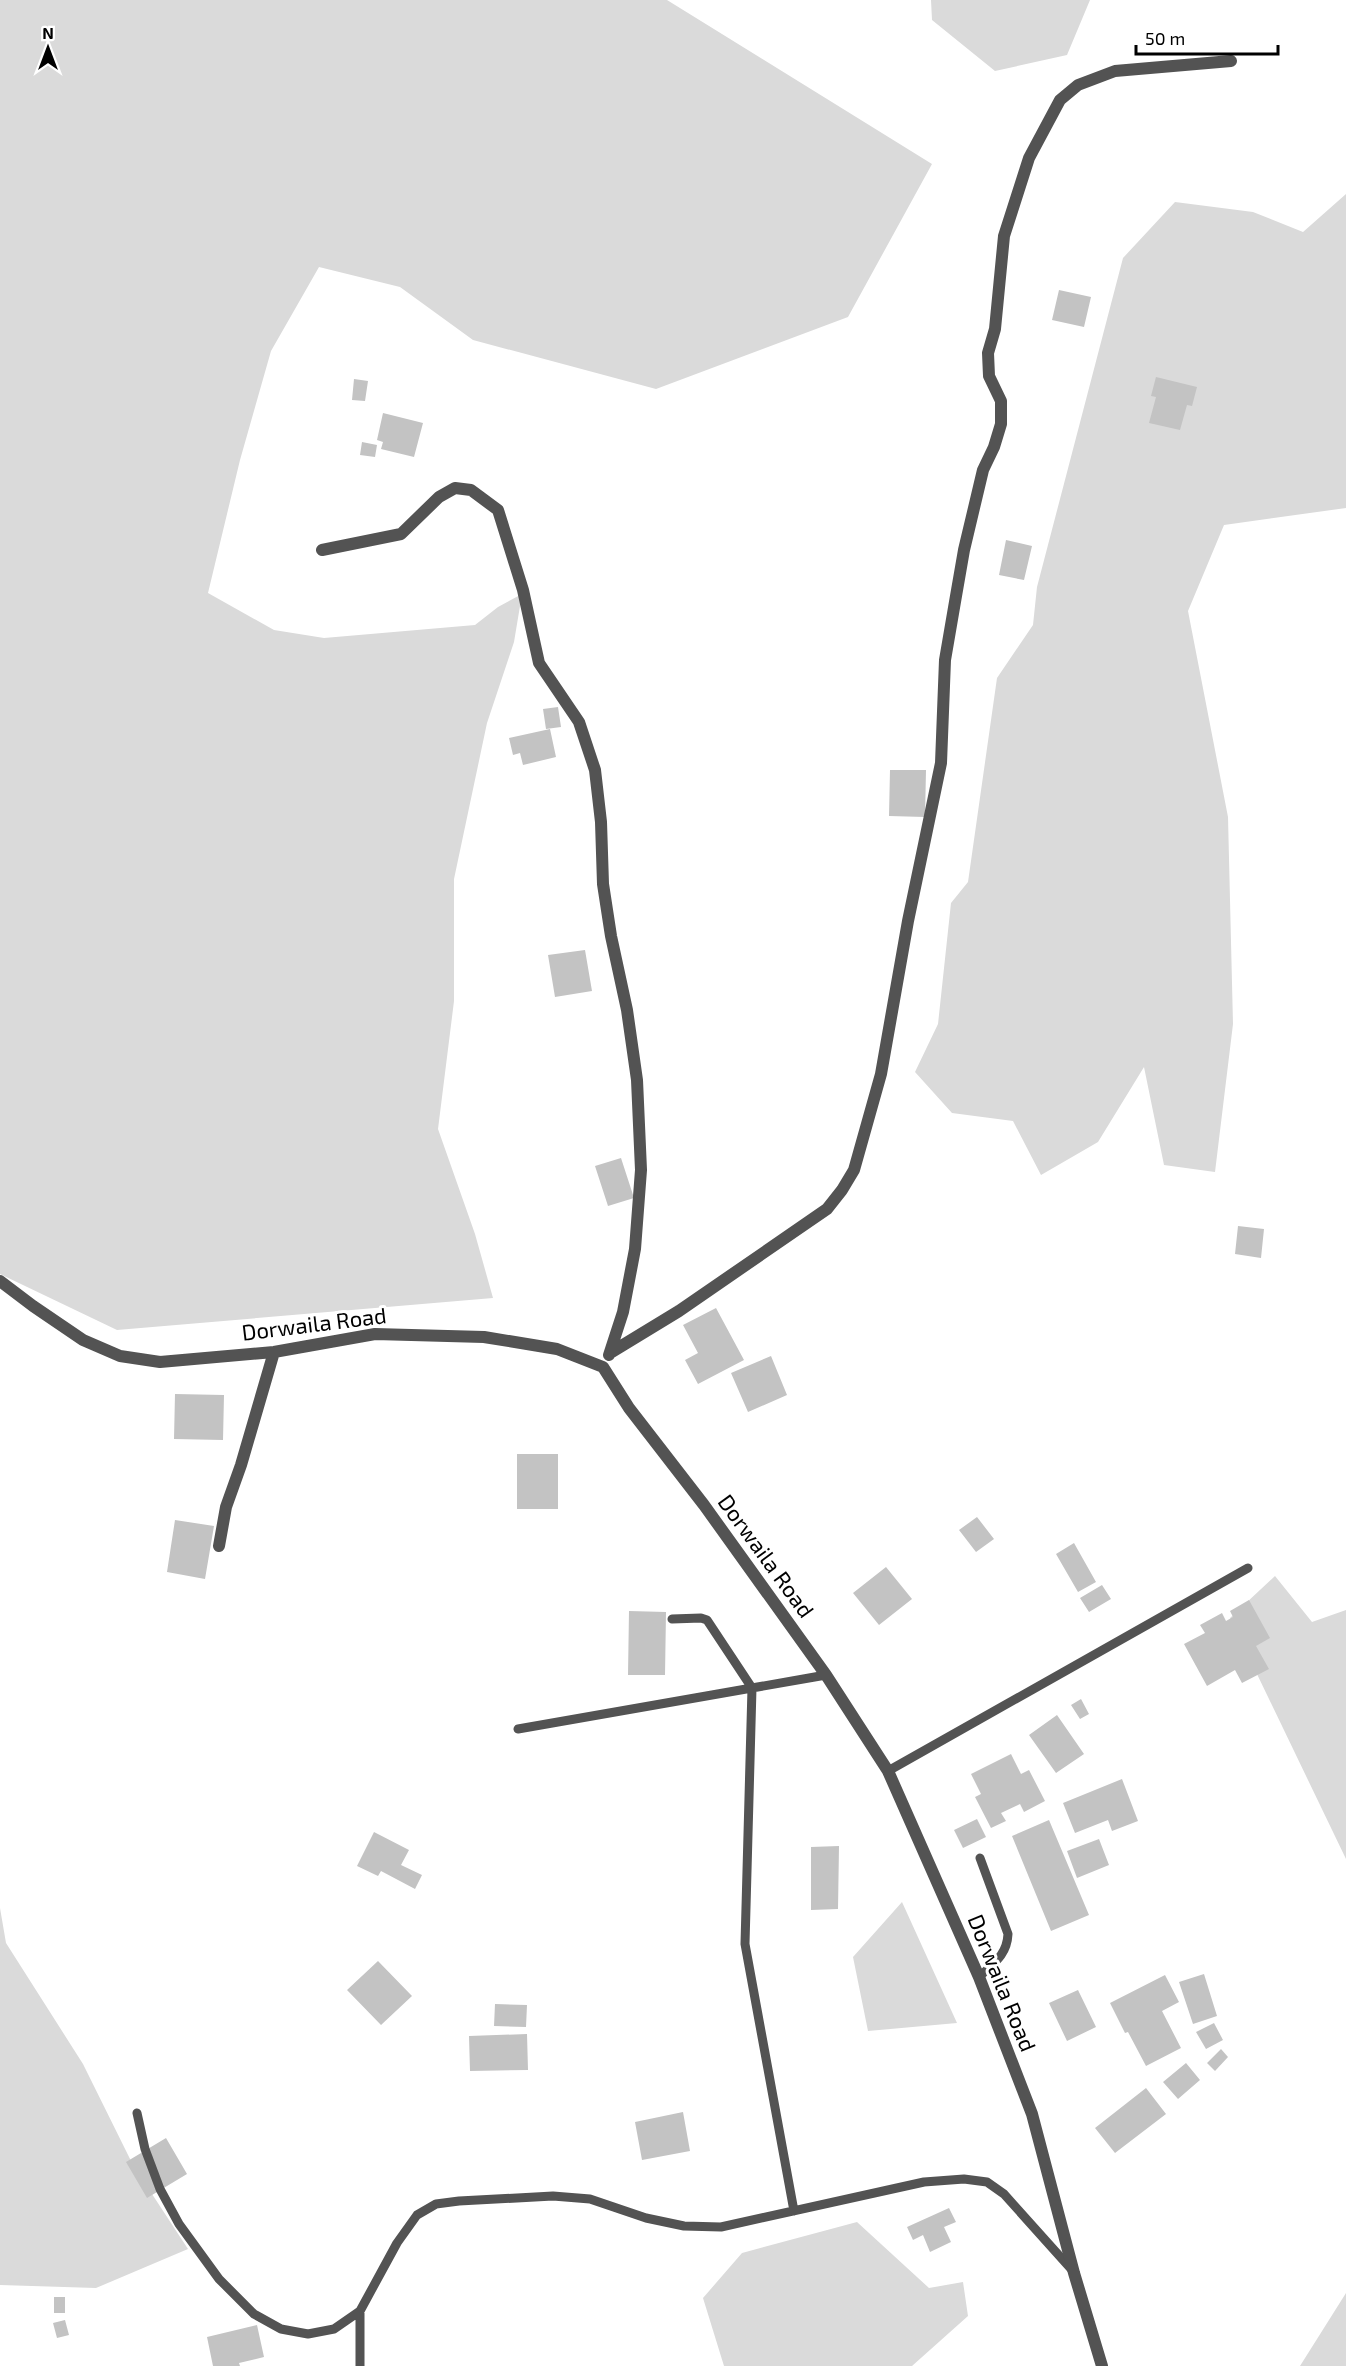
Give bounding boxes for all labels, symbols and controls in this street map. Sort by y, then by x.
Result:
north arrow [18,18,78,78]
scale bar [1136,18,1278,56]
text: N [42,23,54,42]
text: 50 m [1145,27,1185,49]
street label: Dorwaila Road [240,1301,388,1345]
street label: Dorwaila Road [713,1489,820,1622]
street label: Dorwaila Road [964,1910,1042,2055]

